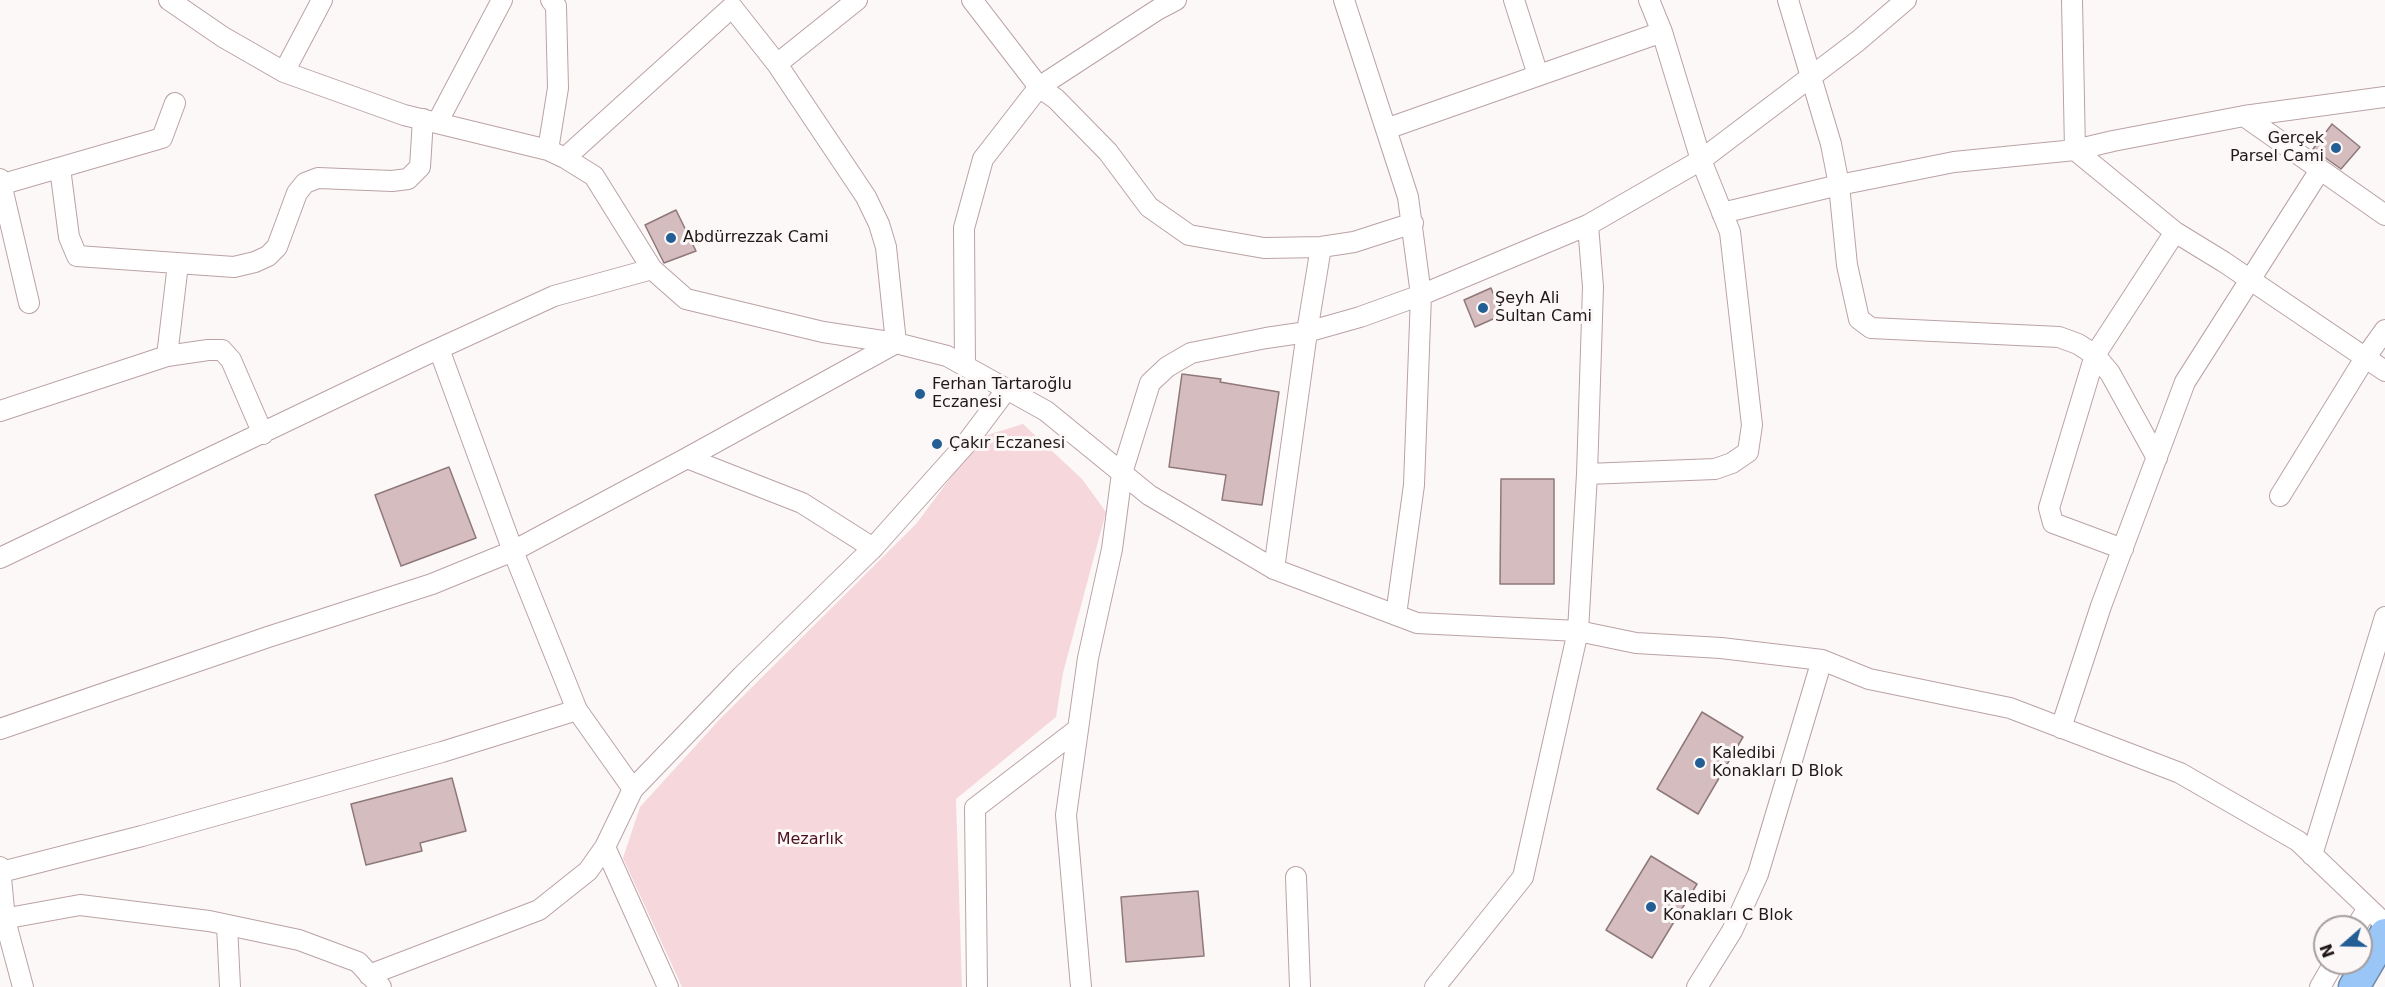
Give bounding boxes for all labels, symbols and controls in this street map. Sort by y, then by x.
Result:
place label: Gerçek Parsel Cami [2230,129,2324,167]
marker: Gerçek Parsel Cami [2329,141,2343,155]
place label: Abdürrezzak Cami [683,228,829,248]
marker: Abdürrezzak Cami [664,231,678,245]
place label: Şeyh Ali Sultan Cami [1495,289,1592,327]
marker: Şeyh Ali Sultan Cami [1476,301,1490,315]
place label: Ferhan Tartaroğlu Eczanesi [932,375,1072,413]
marker: Ferhan Tartaroğlu Eczanesi [913,387,927,401]
place label: Çakır Eczanesi [949,434,1065,454]
marker: Çakır Eczanesi [930,437,944,451]
place label: Kaledibi Konakları D Blok [1712,744,1843,782]
marker: Kaledibi Konakları D Blok [1693,756,1707,770]
park label: Mezarlık [777,830,843,850]
place label: Kaledibi Konakları C Blok [1663,888,1793,926]
marker: Kaledibi Konakları C Blok [1644,900,1658,914]
north arrow [2313,915,2373,975]
text: N [2316,941,2339,960]

